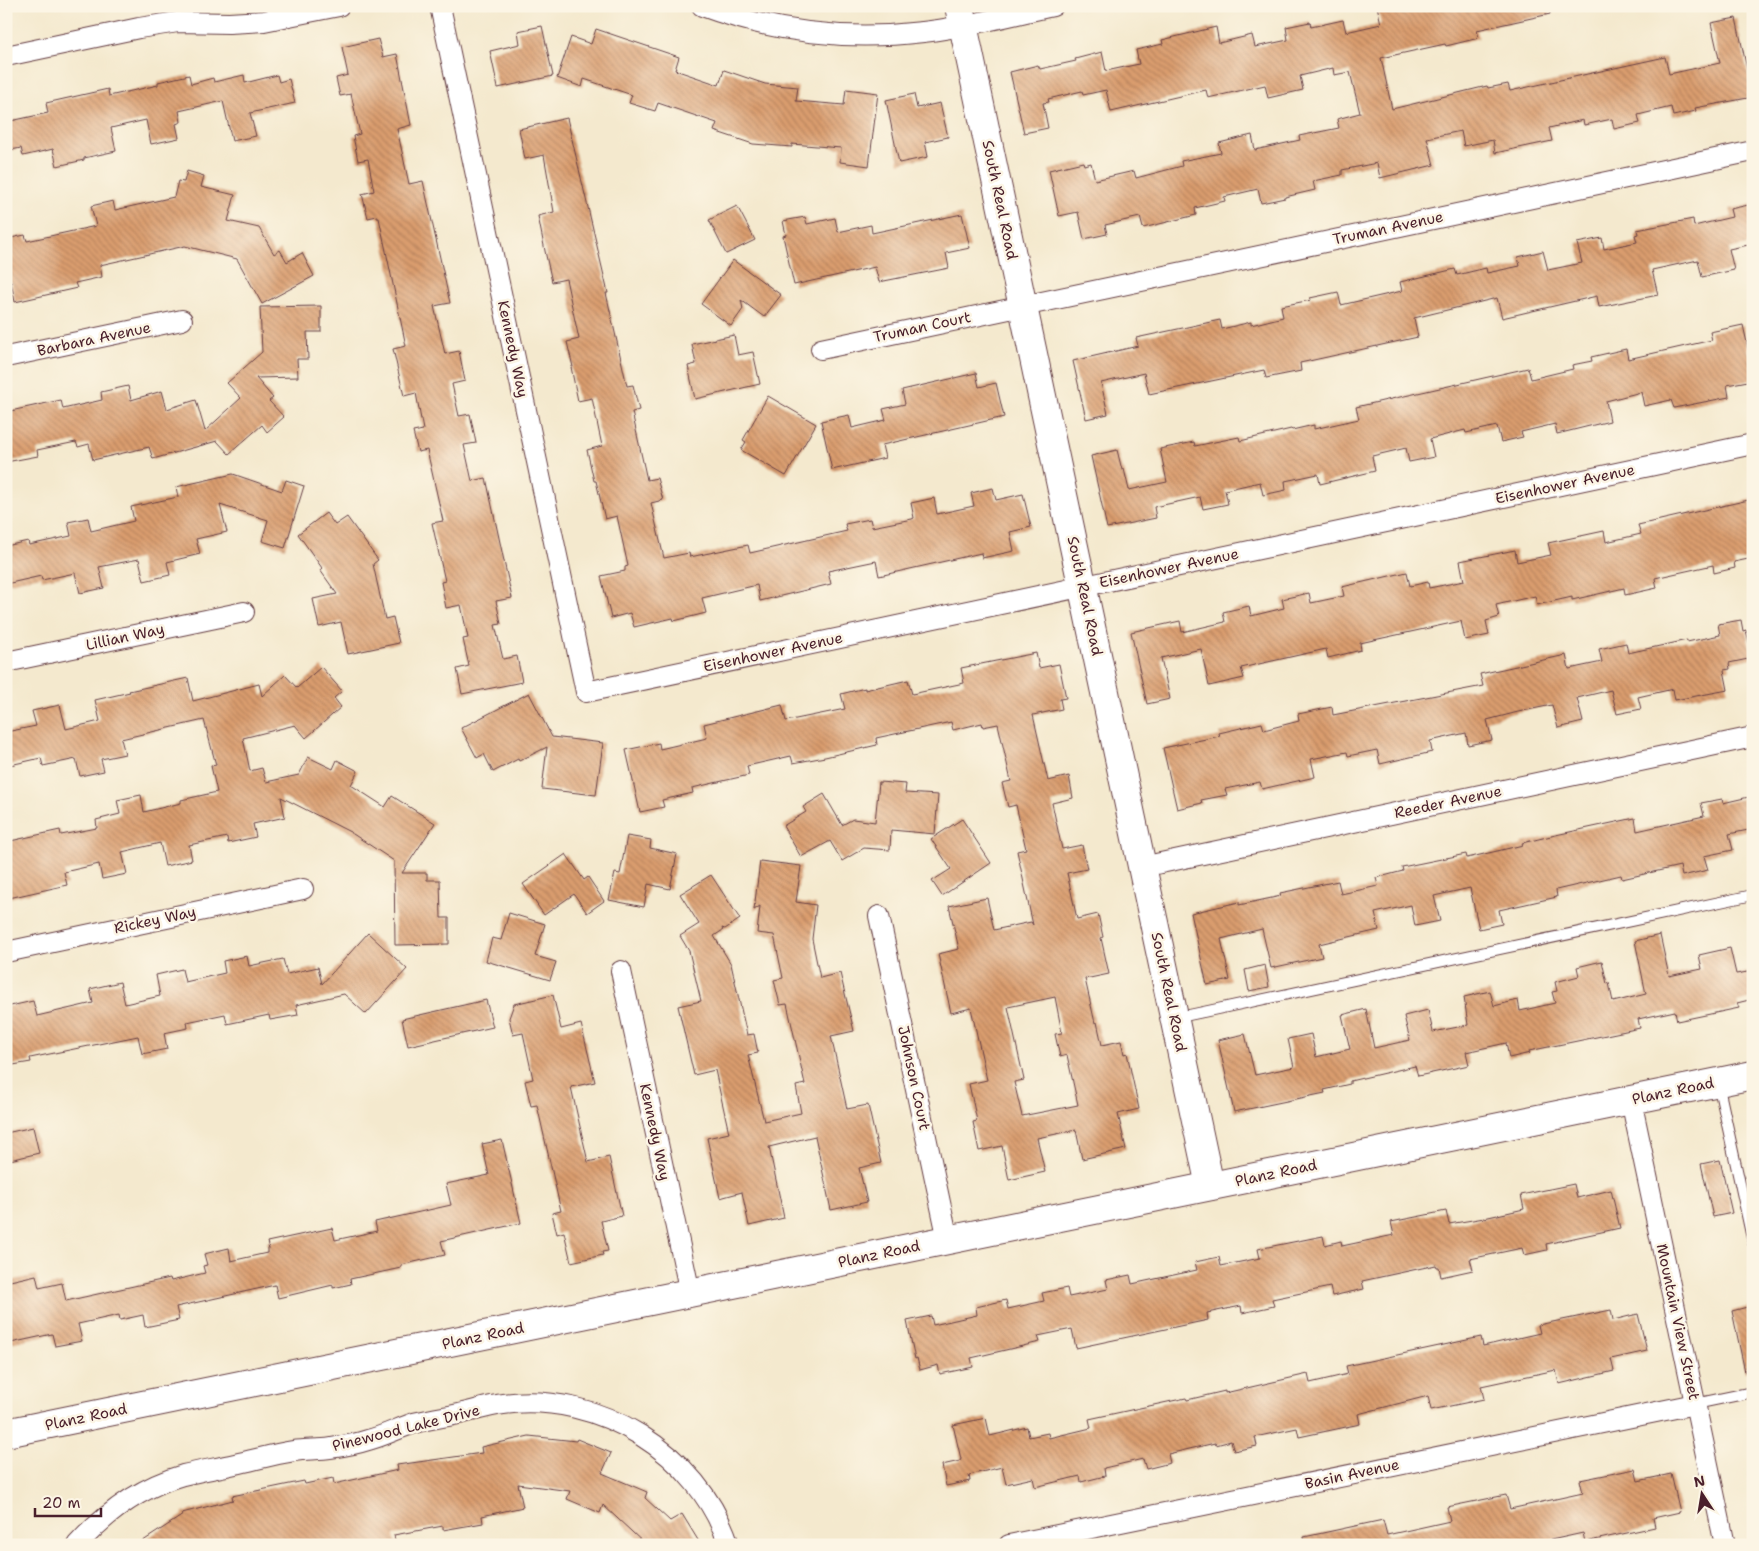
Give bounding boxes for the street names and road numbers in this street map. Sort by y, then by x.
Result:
street label: South Real Road [978,138,1023,262]
street label: Truman Avenue [1331,207,1445,249]
street label: Kennedy Way [493,299,533,399]
street label: Truman Court [871,307,973,347]
street label: Barbara Avenue [35,317,153,361]
street label: Eisenhower Avenue [1493,459,1637,509]
street label: South Real Road [1063,534,1108,658]
street label: Eisenhower Avenue [1097,543,1241,593]
street label: Lillian Way [84,619,166,655]
street label: Eisenhower Avenue [701,627,845,677]
street label: Reeder Avenue [1392,781,1504,823]
street label: Rickey Way [112,902,198,938]
street label: South Real Road [1147,930,1192,1054]
street label: Johnson Court [893,1024,935,1132]
street label: Planz Road [1630,1072,1716,1109]
street label: Kennedy Way [635,1082,675,1182]
street label: Planz Road [1233,1154,1319,1191]
street label: Planz Road [836,1235,922,1272]
street label: Mountain View Street [1652,1242,1704,1402]
street label: Planz Road [440,1317,526,1354]
street label: Planz Road [43,1398,129,1435]
street label: Pinewood Lake Drive [330,1400,482,1456]
street label: Basin Avenue [1303,1454,1401,1494]

